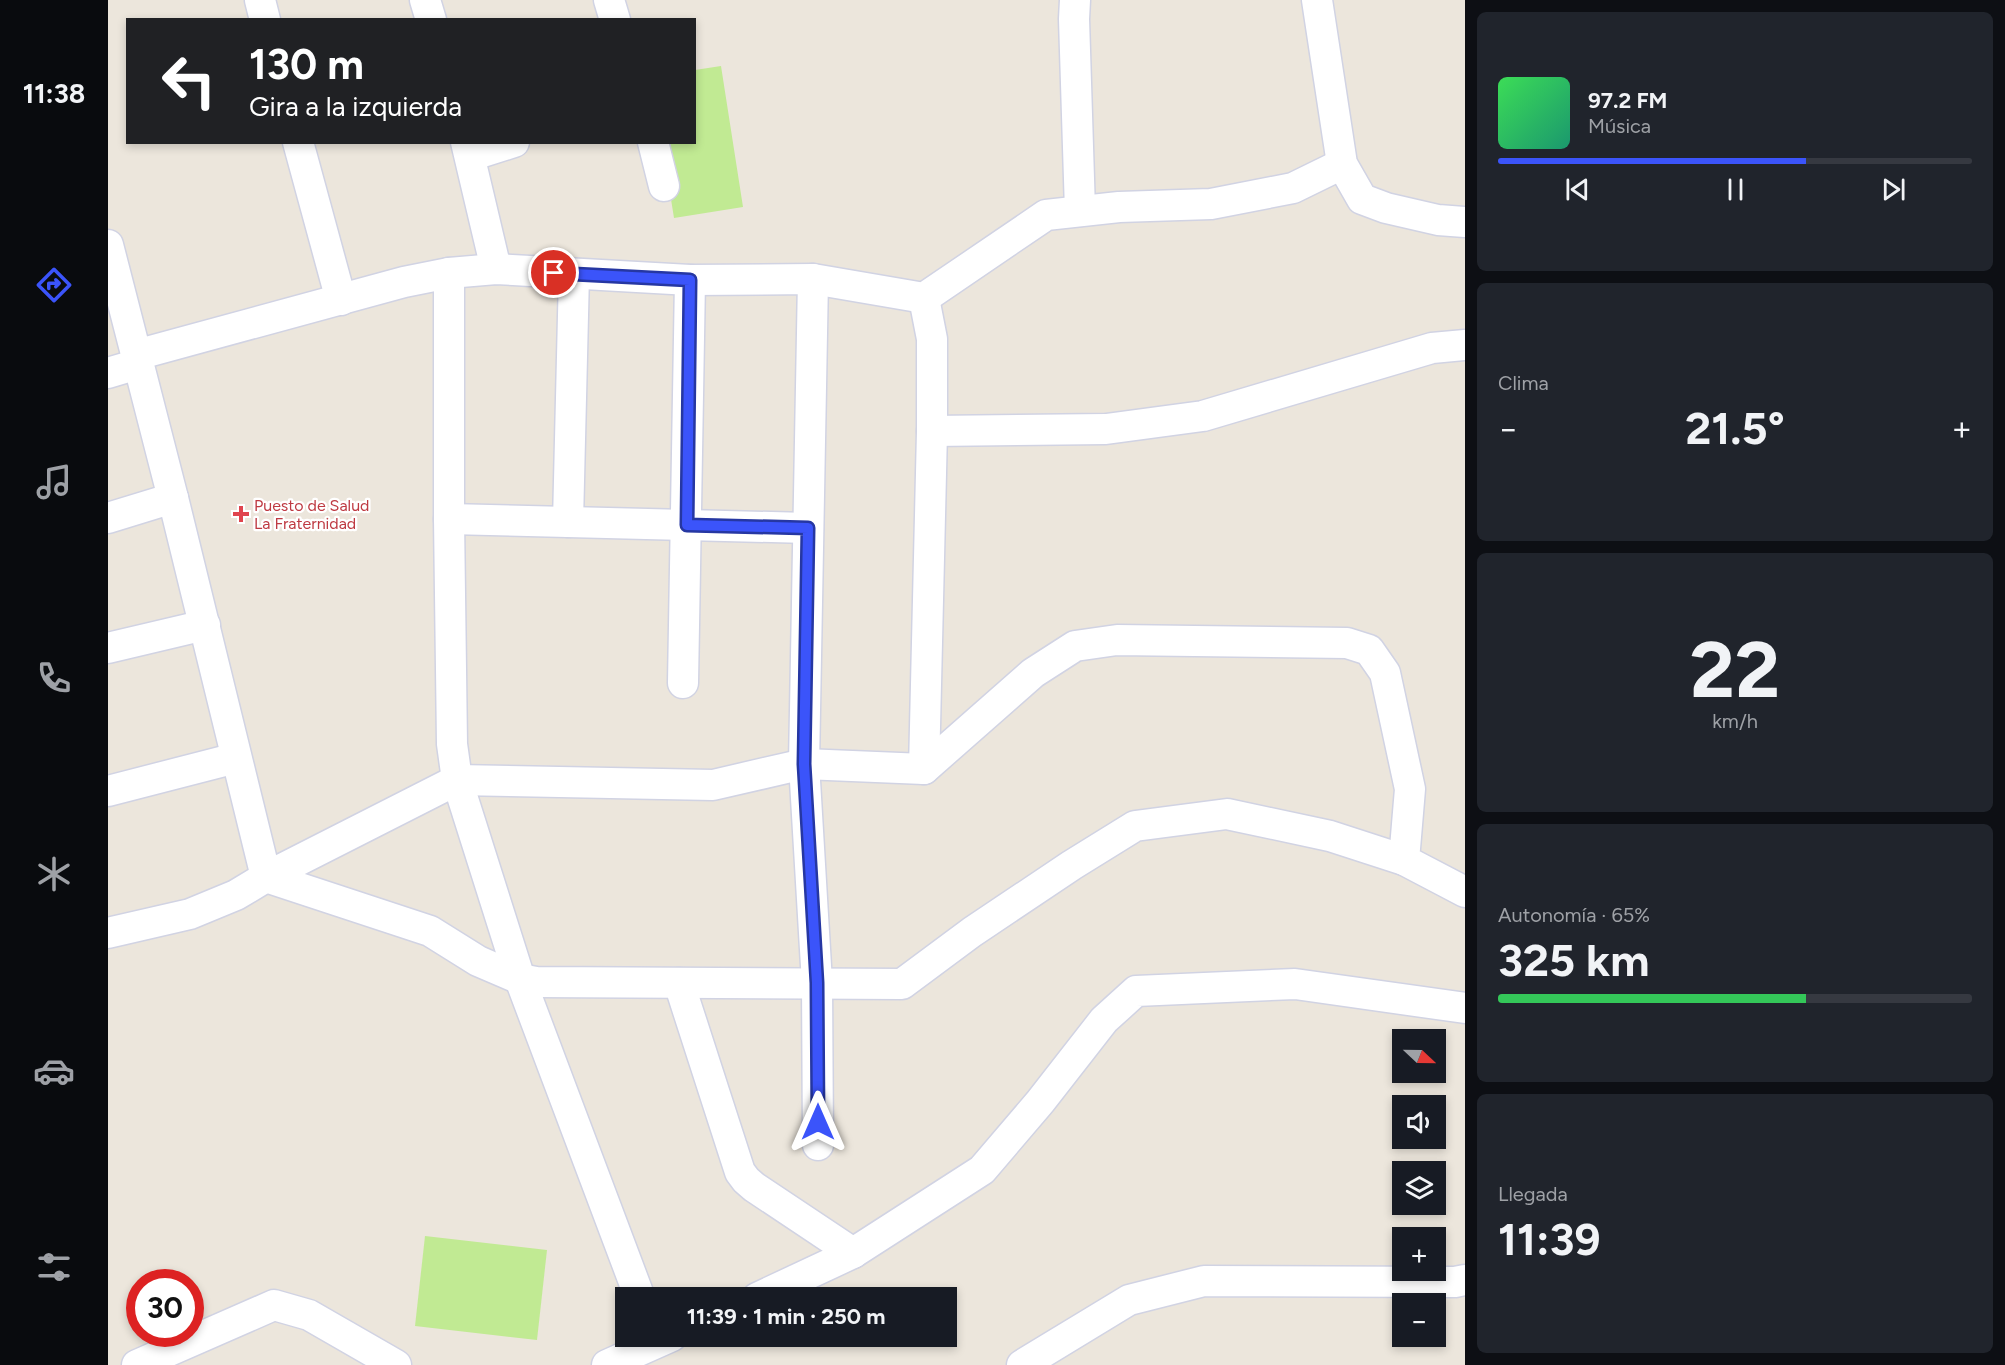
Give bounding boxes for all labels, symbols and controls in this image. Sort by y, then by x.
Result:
text: 130 m [249,39,364,90]
icon: left [150,42,228,120]
text: 11:38 [23,77,85,110]
text: 97.2 FM [1588,87,1667,114]
text: Gira a la izquierda [249,90,462,123]
text: Música [1588,114,1651,138]
icon: previous [1561,173,1594,206]
icon: pause [1719,173,1752,206]
icon: next [1877,173,1910,206]
pin [528,247,579,298]
icon: arrive [537,256,570,289]
icon: directions [33,264,75,306]
text: Clima [1498,371,1549,395]
text: 21.5° [1685,401,1785,455]
text: − [1498,409,1519,448]
text: + [1951,409,1972,448]
icon: music [33,461,75,503]
place label: Puesto de Salud La Fraternidad [254,496,369,533]
marker: Puesto de Salud La Fraternidad [232,505,250,523]
text: 22 [1690,623,1780,717]
icon: phone [33,657,75,699]
text: km/h [1712,709,1758,733]
icon: climate [33,853,75,895]
text: Autonomía · 65% [1498,903,1650,927]
text: 325 km [1498,933,1649,987]
north arrow [1392,1029,1446,1083]
map controls [1392,1029,1446,1347]
icon: car [33,1050,75,1092]
position arrow [786,1090,850,1154]
button: sound [1392,1095,1446,1149]
button: layers [1392,1161,1446,1215]
text: Llegada [1498,1182,1568,1206]
text: 11:39 [1498,1212,1601,1266]
button: + [1392,1227,1446,1281]
icon: filters [33,1246,75,1288]
speed limit sign: 30 [126,1269,204,1347]
button: − [1392,1293,1446,1347]
text: 11:39 · 1 min · 250 m [687,1303,885,1330]

